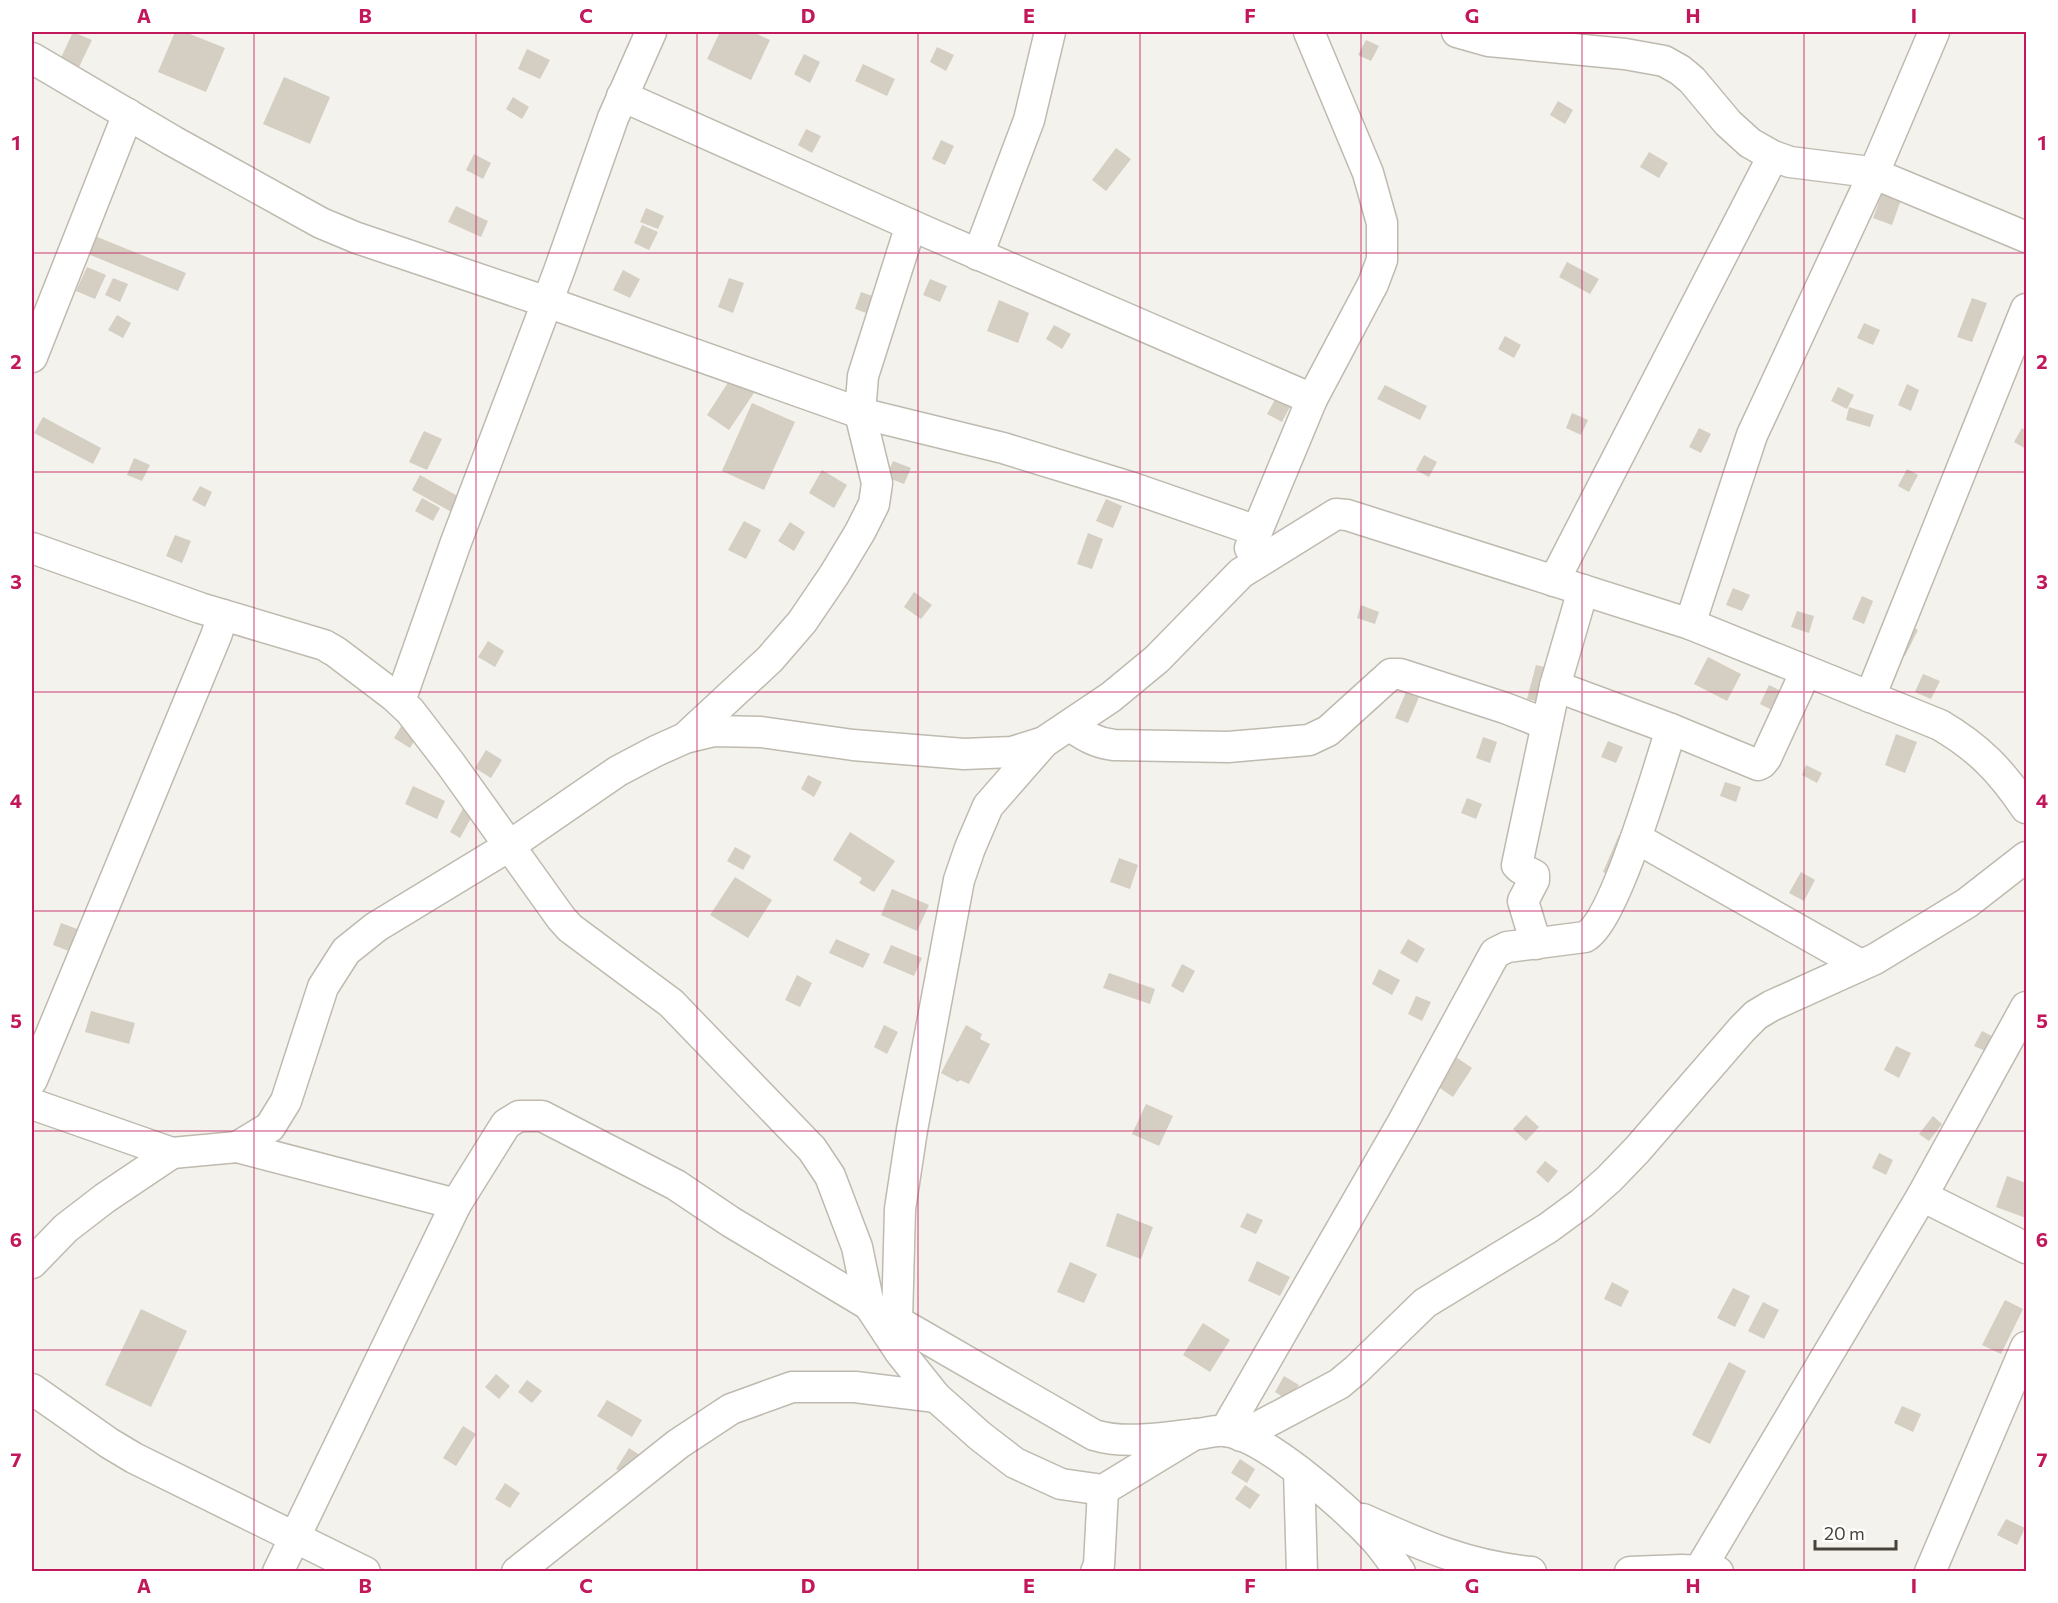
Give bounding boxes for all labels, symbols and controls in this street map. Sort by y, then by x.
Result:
text: A [137,3,151,27]
text: B [358,3,372,27]
text: C [579,3,593,27]
text: D [801,3,815,27]
text: E [1023,3,1035,27]
text: F [1244,3,1256,27]
text: G [1465,3,1479,27]
text: H [1686,3,1701,27]
text: I [1911,3,1917,27]
text: 1 [11,130,21,154]
text: 1 [2037,130,2047,154]
text: 2 [10,349,22,373]
text: 2 [2036,349,2048,373]
text: 3 [10,569,22,593]
text: 3 [2036,569,2048,593]
text: 4 [10,788,22,812]
text: 4 [2036,788,2048,812]
text: 5 [10,1008,22,1032]
text: 5 [2036,1008,2048,1032]
text: 6 [10,1227,22,1251]
text: 6 [2036,1227,2048,1251]
text: 7 [11,1447,22,1471]
text: 7 [2037,1447,2048,1471]
scale bar [1815,1513,1896,1551]
text: 20 m [1824,1522,1865,1544]
text: A [137,1573,151,1597]
text: B [358,1573,372,1597]
text: C [579,1573,593,1597]
text: D [801,1573,815,1597]
text: E [1023,1573,1035,1597]
text: F [1244,1573,1256,1597]
text: G [1465,1573,1479,1597]
text: H [1686,1573,1701,1597]
text: I [1911,1573,1917,1597]

